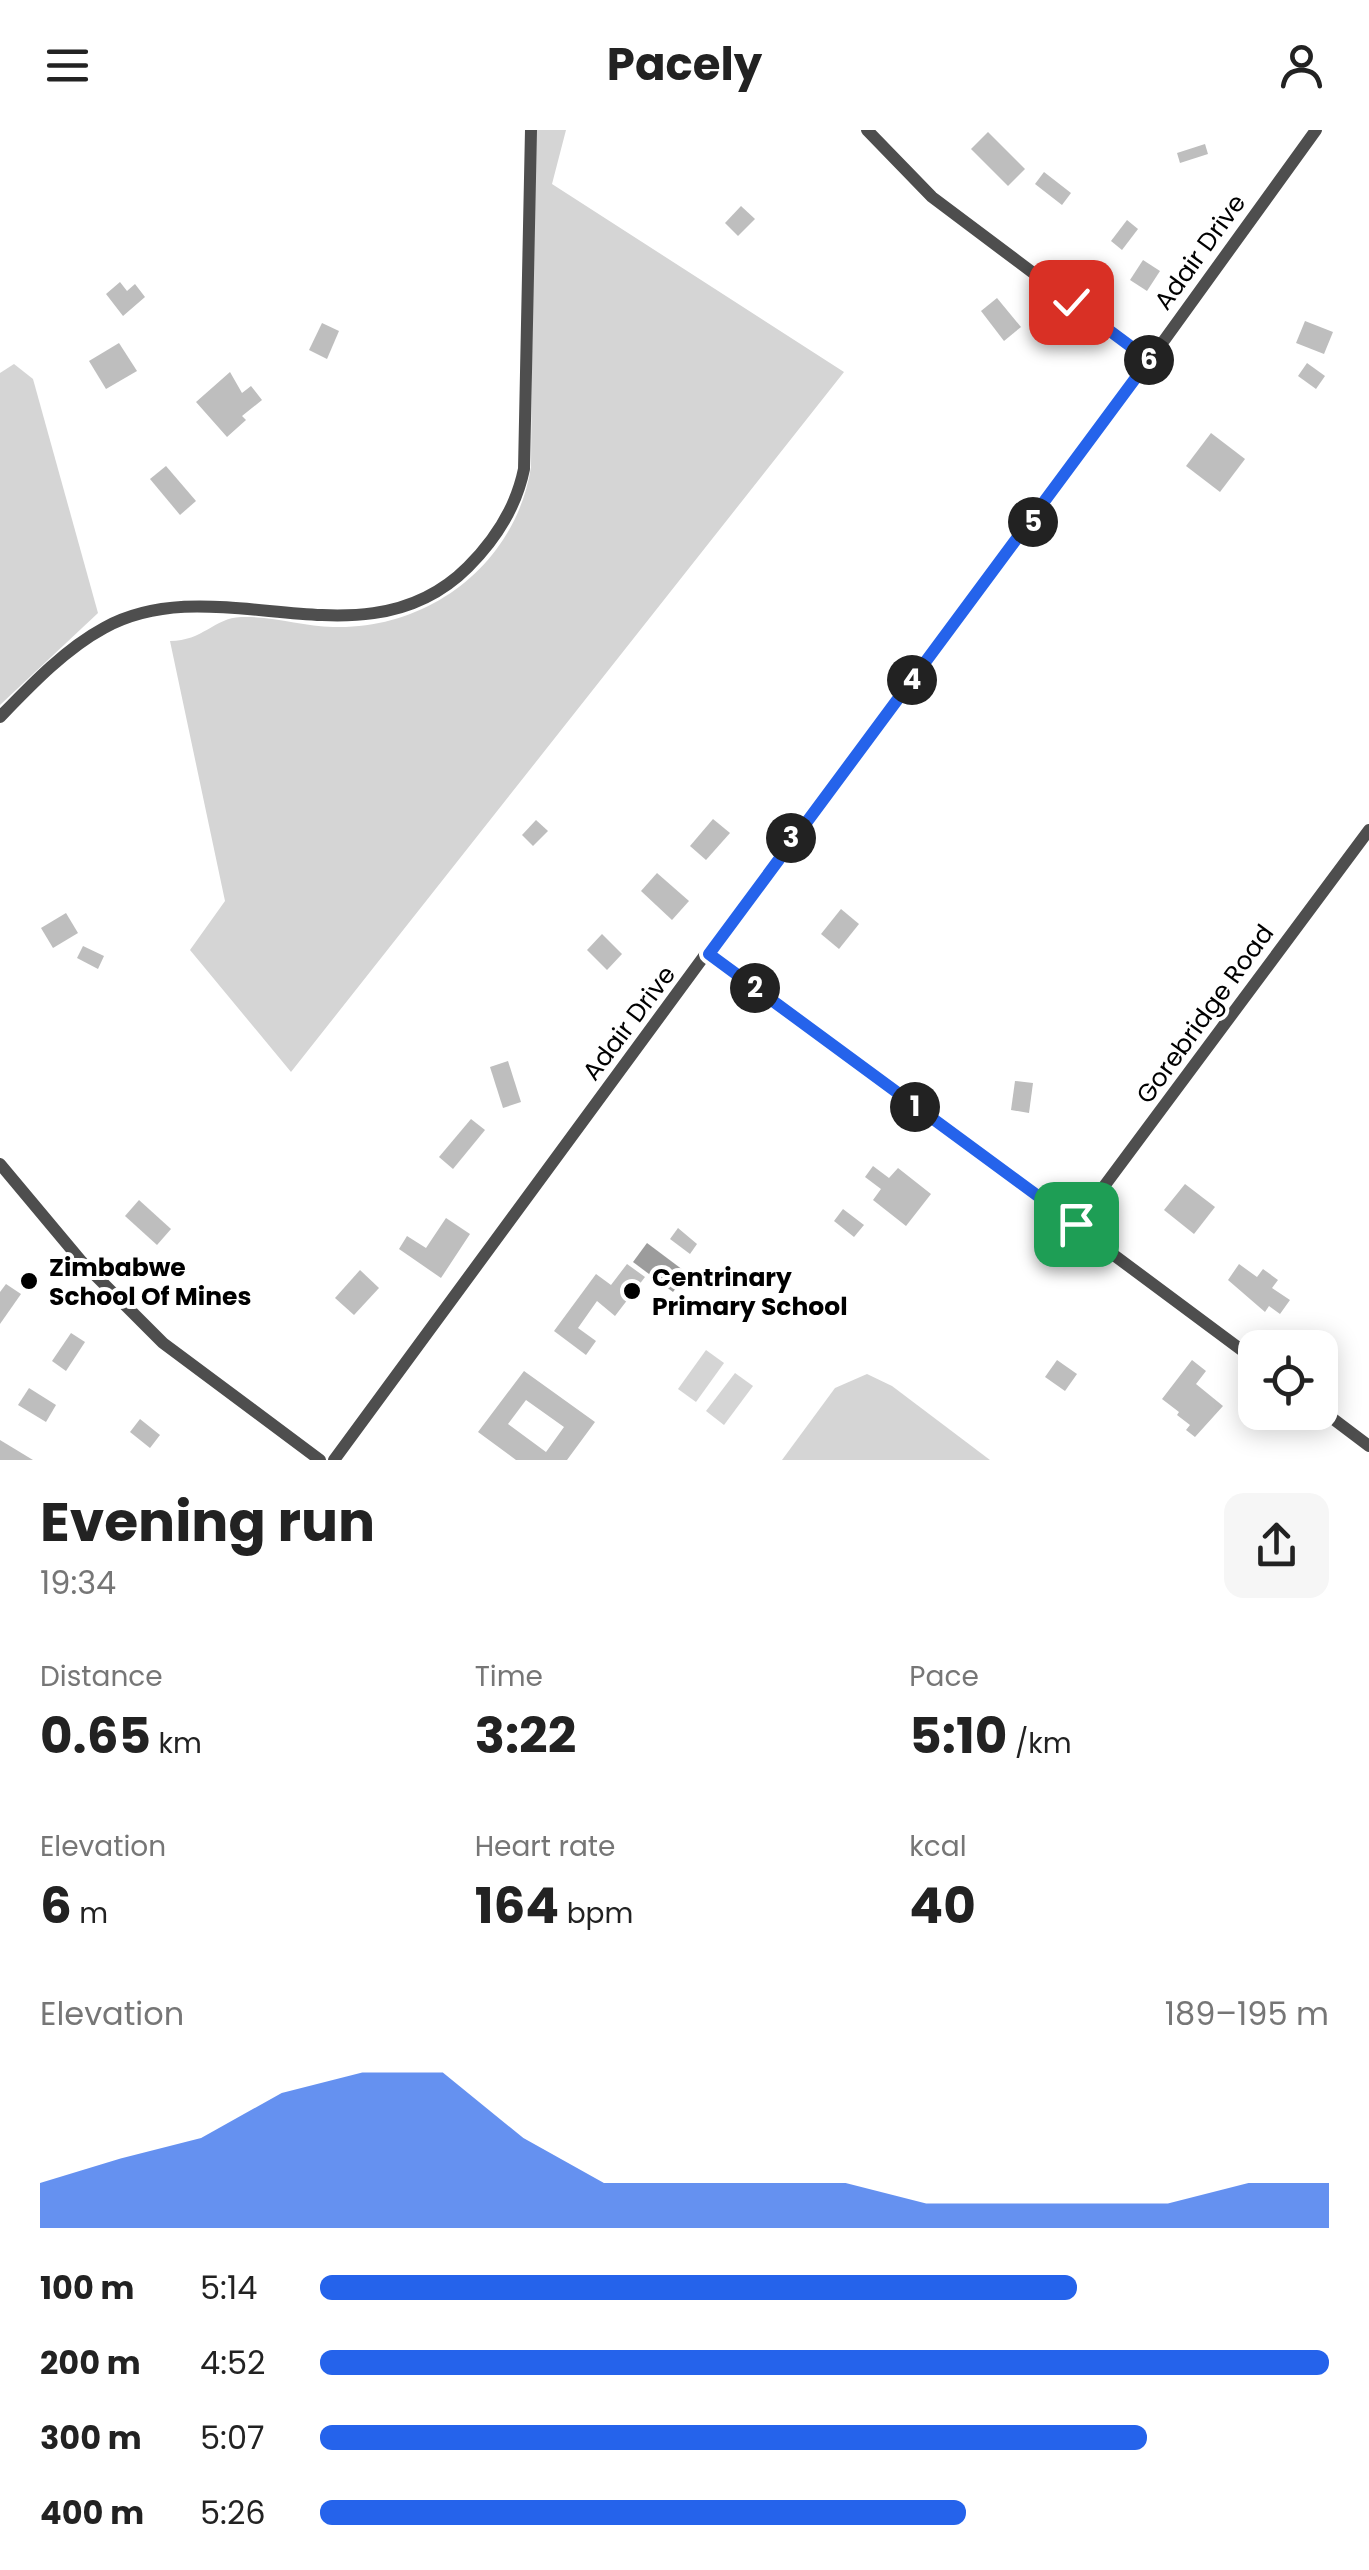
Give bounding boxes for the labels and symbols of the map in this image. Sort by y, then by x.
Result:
street label: Adair Drive [1146,187,1254,317]
pin [1029,260,1114,345]
pin: 6 [1124,335,1174,385]
pin: 5 [1008,497,1058,547]
pin: 4 [887,655,937,705]
pin: 3 [766,813,816,863]
street label: Gorebridge Road [1128,917,1282,1111]
street label: Adair Drive [574,958,684,1088]
pin: 2 [730,963,780,1013]
pin: 1 [890,1082,940,1132]
pin [1034,1182,1119,1267]
place label: Zimbabwe School Of Mines [49,1250,251,1314]
place label: Centrinary Primary School [652,1260,848,1324]
marker: Zimbabwe School Of Mines [18,1270,40,1292]
marker: Centrinary Primary School [621,1280,643,1302]

